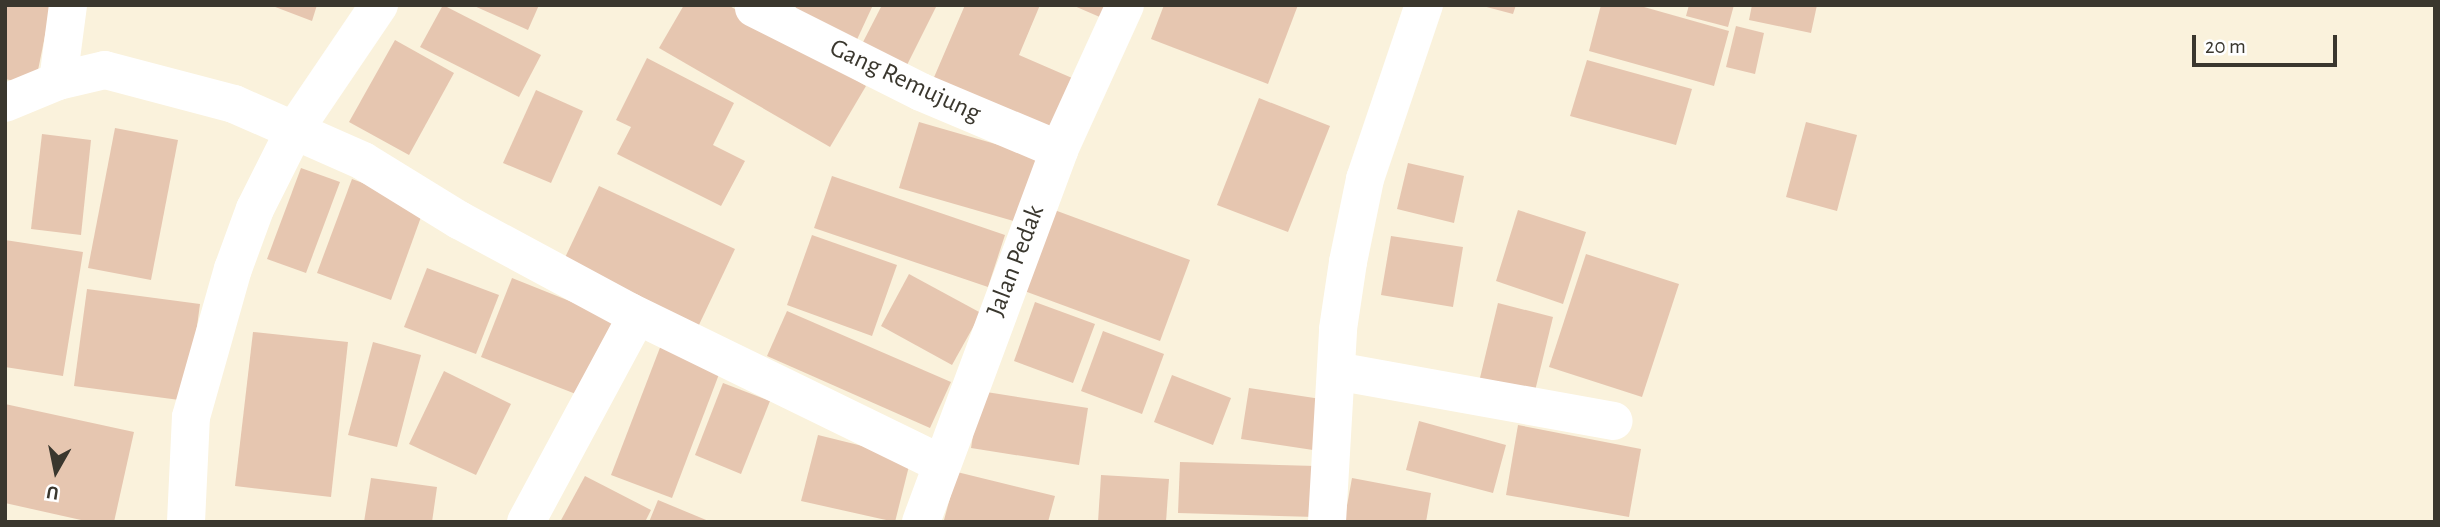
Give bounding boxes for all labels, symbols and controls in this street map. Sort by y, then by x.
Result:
scale bar [2195,21,2340,65]
street label: Gang Remujung [825,32,985,130]
text: 20 m [2205,36,2246,57]
street label: Jalan Pedak [980,201,1052,321]
north arrow [21,436,91,506]
text: U [45,482,60,503]

